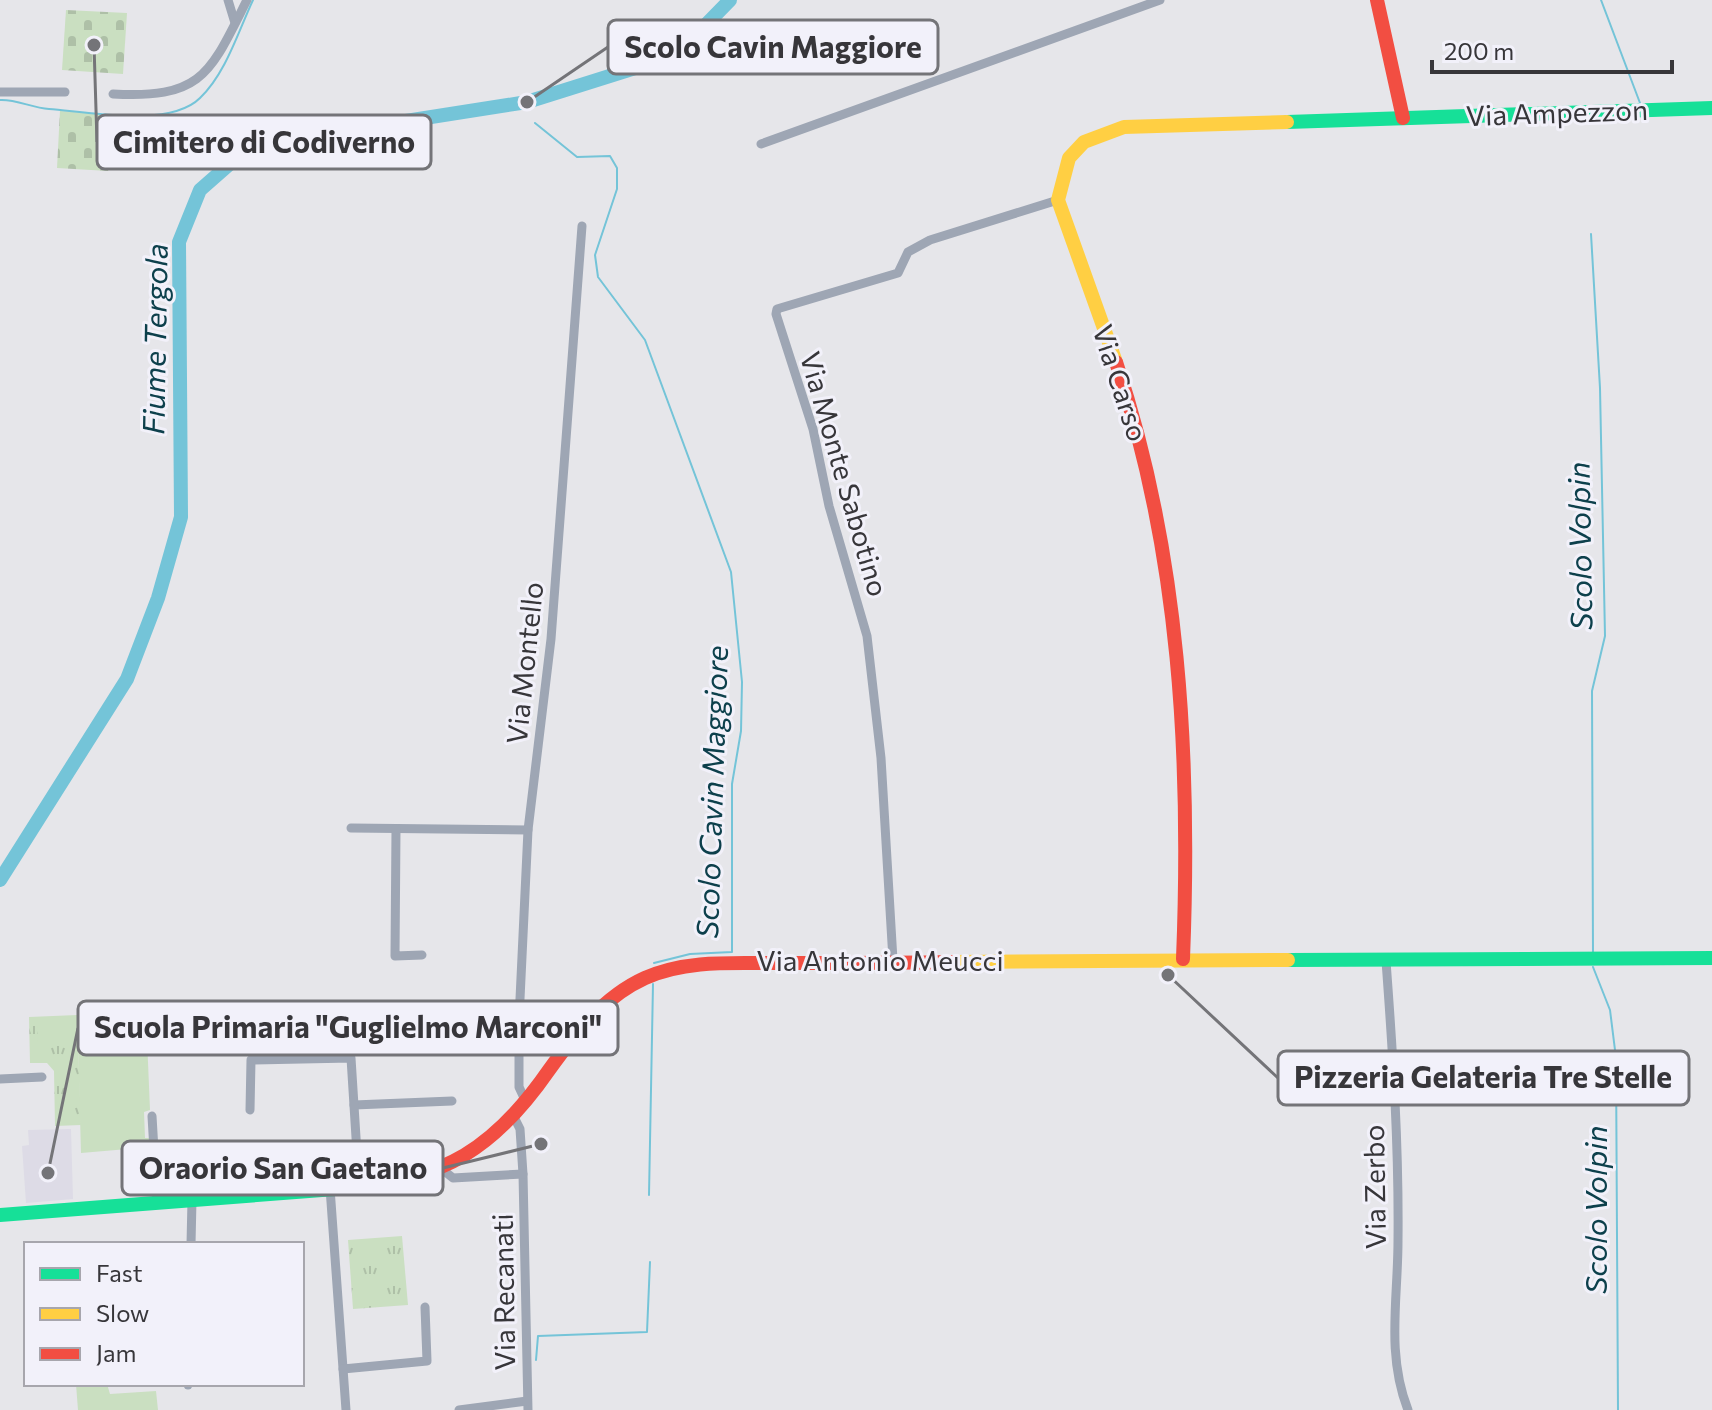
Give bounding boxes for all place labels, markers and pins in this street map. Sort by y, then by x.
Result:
callout: Scolo Cavin Maggiore [608,20,938,74]
callout: Cimitero di Codiverno [97,115,431,169]
callout: Scuola Primaria "Guglielmo Marconi" [78,1001,618,1055]
callout: Pizzeria Gelateria Tre Stelle [1278,1051,1689,1105]
callout: Oraorio San Gaetano [122,1141,443,1195]

